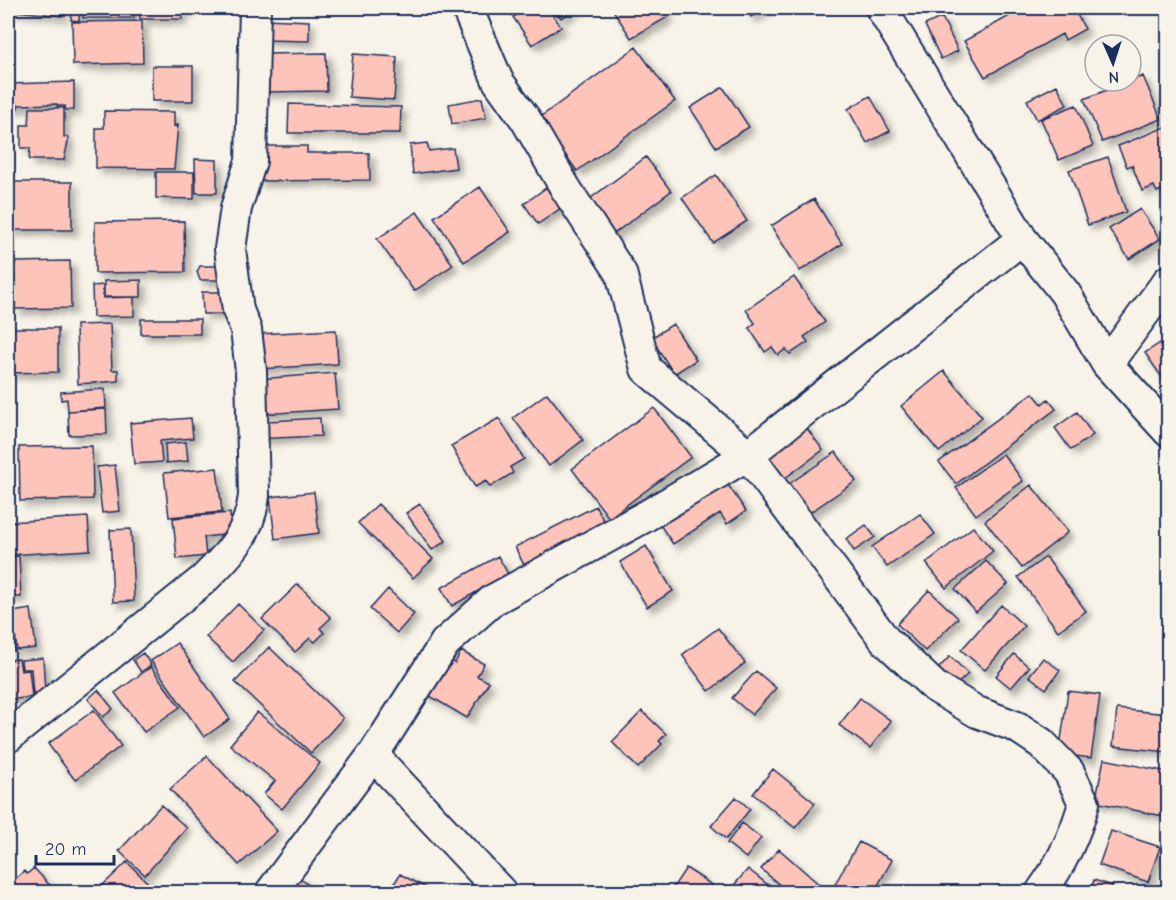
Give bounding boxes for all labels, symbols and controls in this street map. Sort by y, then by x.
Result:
north arrow [1083,33,1143,93]
text: N [1108,68,1119,86]
scale bar [36,828,114,866]
text: 20 m [45,839,86,860]

